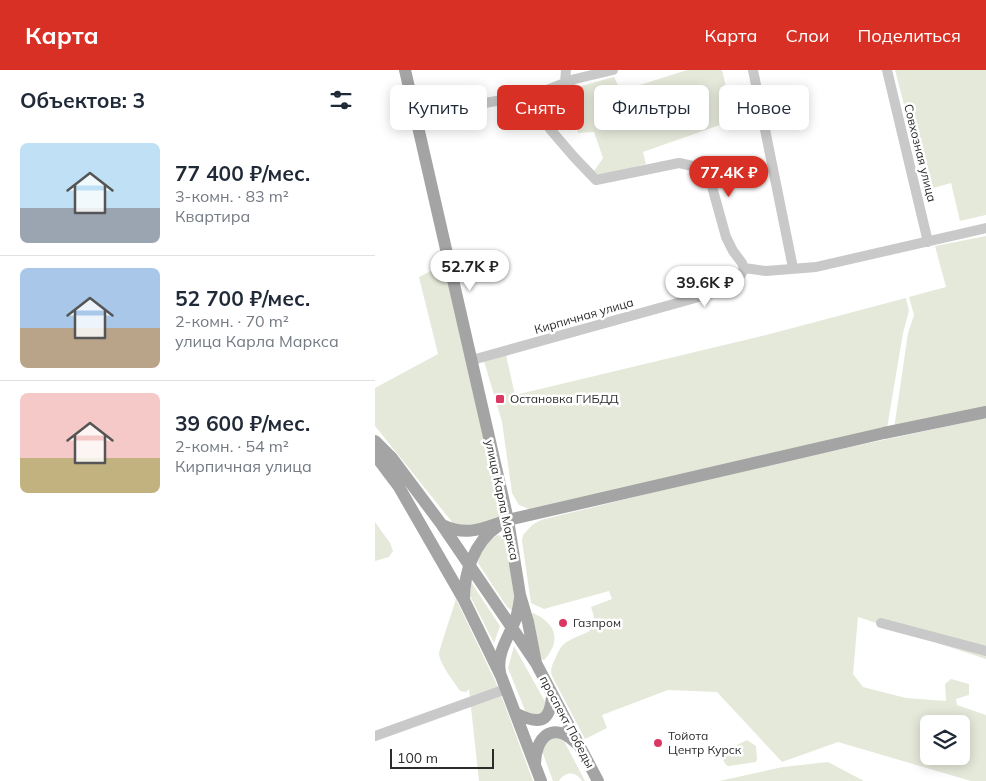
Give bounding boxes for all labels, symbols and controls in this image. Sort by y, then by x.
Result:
text: Карта [25,20,99,50]
text: Карта [705,24,757,47]
text: Слои [785,24,830,47]
text: Поделиться [858,24,961,47]
chip: Купить [390,85,487,130]
chip: Снять [497,85,584,130]
chip: Фильтры [594,85,709,130]
chip: Новое [719,85,809,130]
icon: filters [327,86,355,114]
text: Объектов: 3 [20,87,145,113]
street label: Совхозная улица [901,102,940,203]
pin: 77.4K ₽ [683,156,775,198]
text: 77 400 ₽/мес. [175,160,310,186]
text: 77.4K ₽ [700,162,758,182]
icon: home [60,163,120,223]
text: 3-комн. · 83 m² [175,186,289,206]
text: Квартира [175,206,250,226]
pin: 52.7K ₽ [424,250,516,292]
text: 52.7K ₽ [441,256,499,276]
pin: 39.6K ₽ [659,266,751,308]
text: 39.6K ₽ [676,272,734,292]
text: 52 700 ₽/мес. [175,285,310,311]
icon: home [60,288,120,348]
street label: Кирпичная улица [532,294,635,337]
text: 2-комн. · 70 m² [175,311,289,331]
text: улица Карла Маркса [175,331,339,351]
place label: Остановка ГИБДД [510,391,619,406]
marker: Остановка ГИБДД [494,393,506,405]
text: 39 600 ₽/мес. [175,410,310,436]
icon: home [60,413,120,473]
text: 2-комн. · 54 m² [175,436,289,456]
street label: улица Карла Маркса [482,438,523,562]
text: Кирпичная улица [175,456,312,476]
place label: Газпром [573,615,621,630]
marker: Газпром [557,617,569,629]
street label: проспект Победы [537,673,598,770]
map controls [920,715,970,765]
button: layers [920,715,970,765]
place label: Тойота Центр Курск [668,728,742,757]
marker: Тойота Центр Курск [652,737,664,749]
scale bar [390,746,494,769]
text: 100 m [397,749,438,767]

